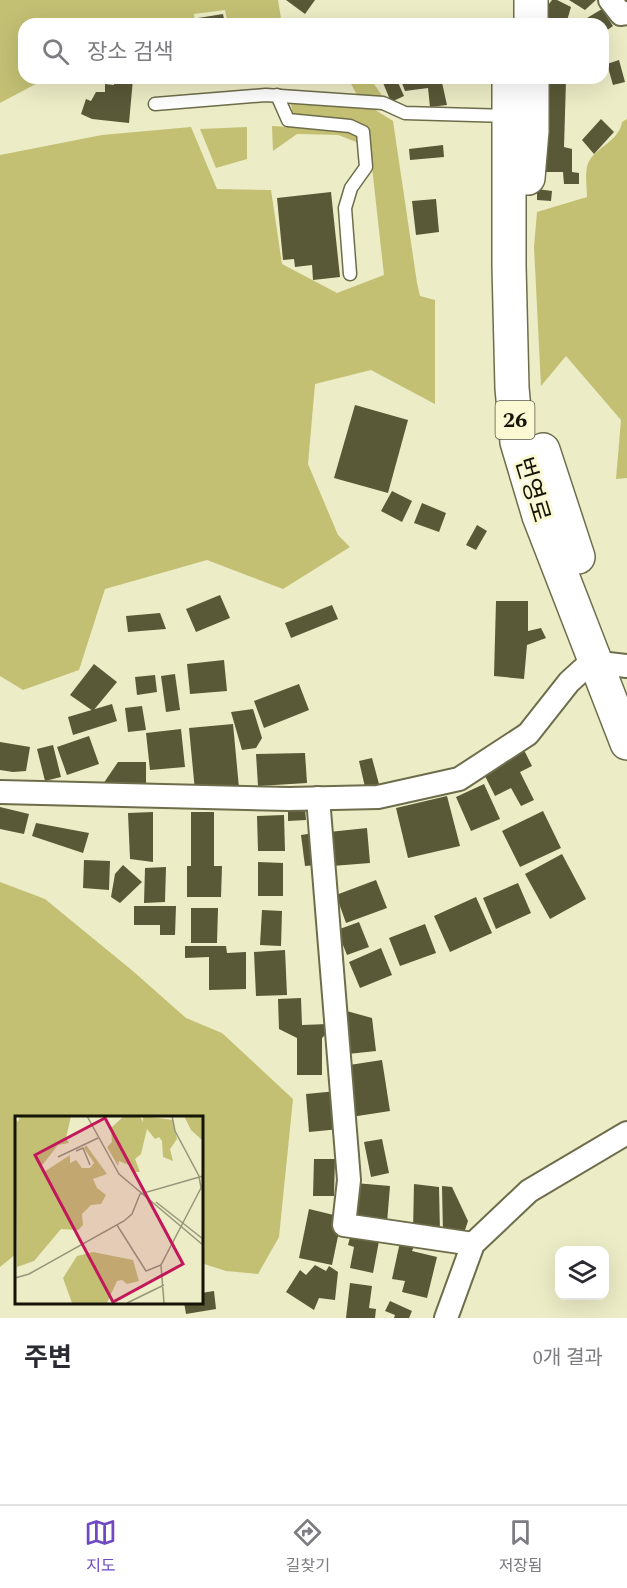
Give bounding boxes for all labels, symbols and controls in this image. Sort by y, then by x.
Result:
search box [18,18,609,84]
icon: search [39,35,72,68]
text: 장소 검색 [87,36,173,69]
road number: 26 [496,401,534,439]
street label: 번영로 [505,453,559,527]
inset map [15,1116,202,1303]
map controls [555,1246,609,1300]
button: layers [555,1246,609,1300]
text: 주변 [24,1338,72,1378]
text: 0개 결과 [533,1343,603,1373]
tab: 지도 [84,1516,117,1578]
tab: 길찾기 [286,1516,330,1578]
tab: 저장됨 [499,1516,543,1578]

